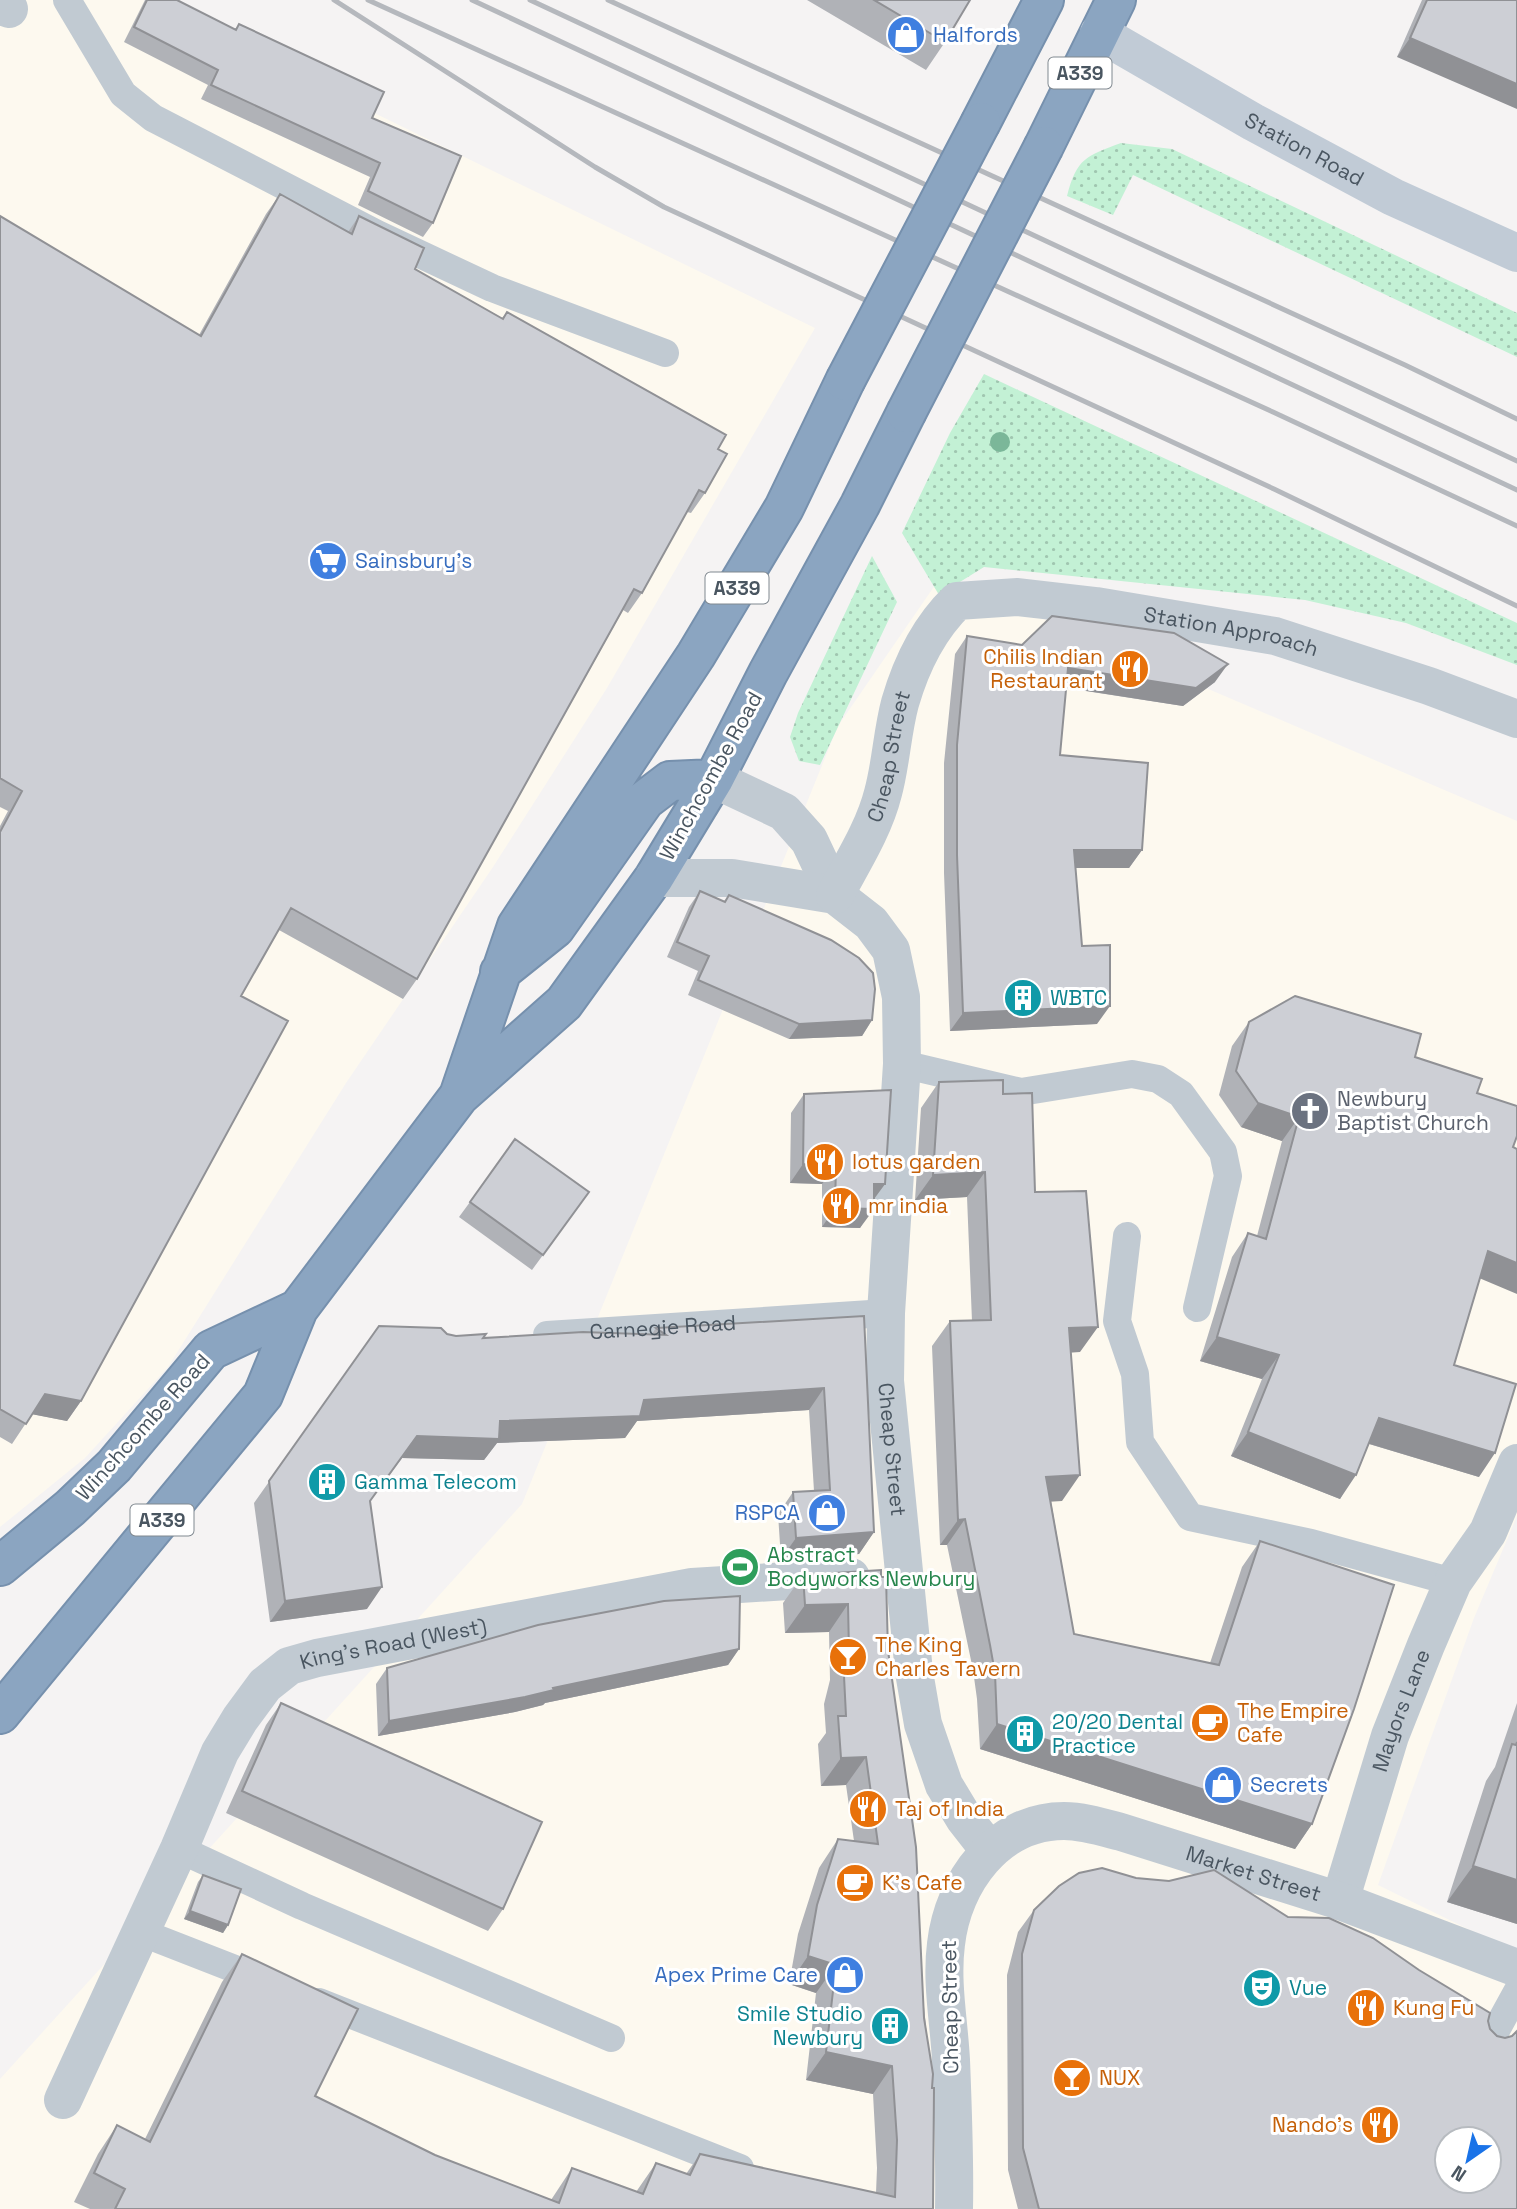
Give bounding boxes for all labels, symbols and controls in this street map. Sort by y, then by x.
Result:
shop icon: Halfords [885,14,927,56]
place label: Halfords [933,21,1018,48]
road number: A339 [1048,58,1112,88]
street label: Station Road [1240,106,1369,192]
supermarket icon: Sainsbury's [307,540,349,582]
place label: Sainsbury's [355,547,472,574]
road number: A339 [706,572,768,604]
street label: Station Approach [1142,600,1322,662]
place label: Chilis Indian Restaurant [983,643,1103,694]
restaurant icon: Chilis Indian Restaurant [1109,648,1151,690]
street label: Winchcombe Road [653,687,768,865]
street label: Cheap Street [860,687,916,826]
building icon: WBTC [1002,977,1044,1019]
place label: WBTC [1050,984,1107,1011]
place label: Newbury Baptist Church [1337,1085,1489,1136]
church icon: Newbury Baptist Church [1289,1090,1331,1132]
restaurant icon: lotus garden [804,1141,846,1183]
place label: lotus garden [852,1148,981,1175]
restaurant icon: mr india [820,1185,862,1227]
place label: mr india [868,1192,948,1219]
street label: Carnegie Road [589,1309,737,1345]
street label: Winchcombe Road [70,1348,216,1506]
street label: Cheap Street [872,1381,912,1517]
building icon: Gamma Telecom [306,1461,348,1503]
place label: Gamma Telecom [354,1468,517,1495]
shop icon: RSPCA [806,1492,848,1534]
place label: RSPCA [735,1499,800,1526]
road number: A339 [130,1504,194,1536]
place label: Abstract Bodyworks Newbury [767,1541,975,1592]
sports icon: Abstract Bodyworks Newbury [719,1546,761,1588]
street label: King's Road (West) [297,1612,489,1675]
place label: The King Charles Tavern [875,1631,1021,1682]
bar icon: The King Charles Tavern [827,1636,869,1678]
street label: Mayors Lane [1366,1645,1436,1775]
place label: The Empire Cafe [1237,1697,1349,1748]
cafe icon: The Empire Cafe [1189,1702,1231,1744]
place label: 20/20 Dental Practice [1052,1708,1183,1759]
building icon: 20/20 Dental Practice [1004,1713,1046,1755]
shop icon: Secrets [1202,1764,1244,1806]
place label: Secrets [1250,1771,1328,1798]
restaurant icon: Taj of India [847,1788,889,1830]
place label: Taj of India [895,1795,1004,1822]
street label: Market Street [1183,1839,1325,1907]
cafe icon: K's Cafe [834,1862,876,1904]
place label: K's Cafe [882,1869,963,1896]
street label: Cheap Street [935,1940,964,2074]
shop icon: Apex Prime Care [824,1954,866,1996]
place label: Apex Prime Care [655,1961,818,1988]
theatre icon: Vue [1241,1967,1283,2009]
place label: Vue [1289,1974,1327,2001]
restaurant icon: Kung Fu [1345,1987,1387,2029]
place label: Kung Fu [1393,1994,1474,2021]
place label: Smile Studio Newbury [737,2000,863,2051]
building icon: Smile Studio Newbury [869,2005,911,2047]
bar icon: NUX [1051,2057,1093,2099]
place label: NUX [1099,2064,1140,2091]
restaurant icon: Nando's [1359,2104,1401,2146]
place label: Nando's [1272,2111,1353,2138]
north arrow [1433,2125,1503,2195]
text: N [1447,2160,1471,2188]

